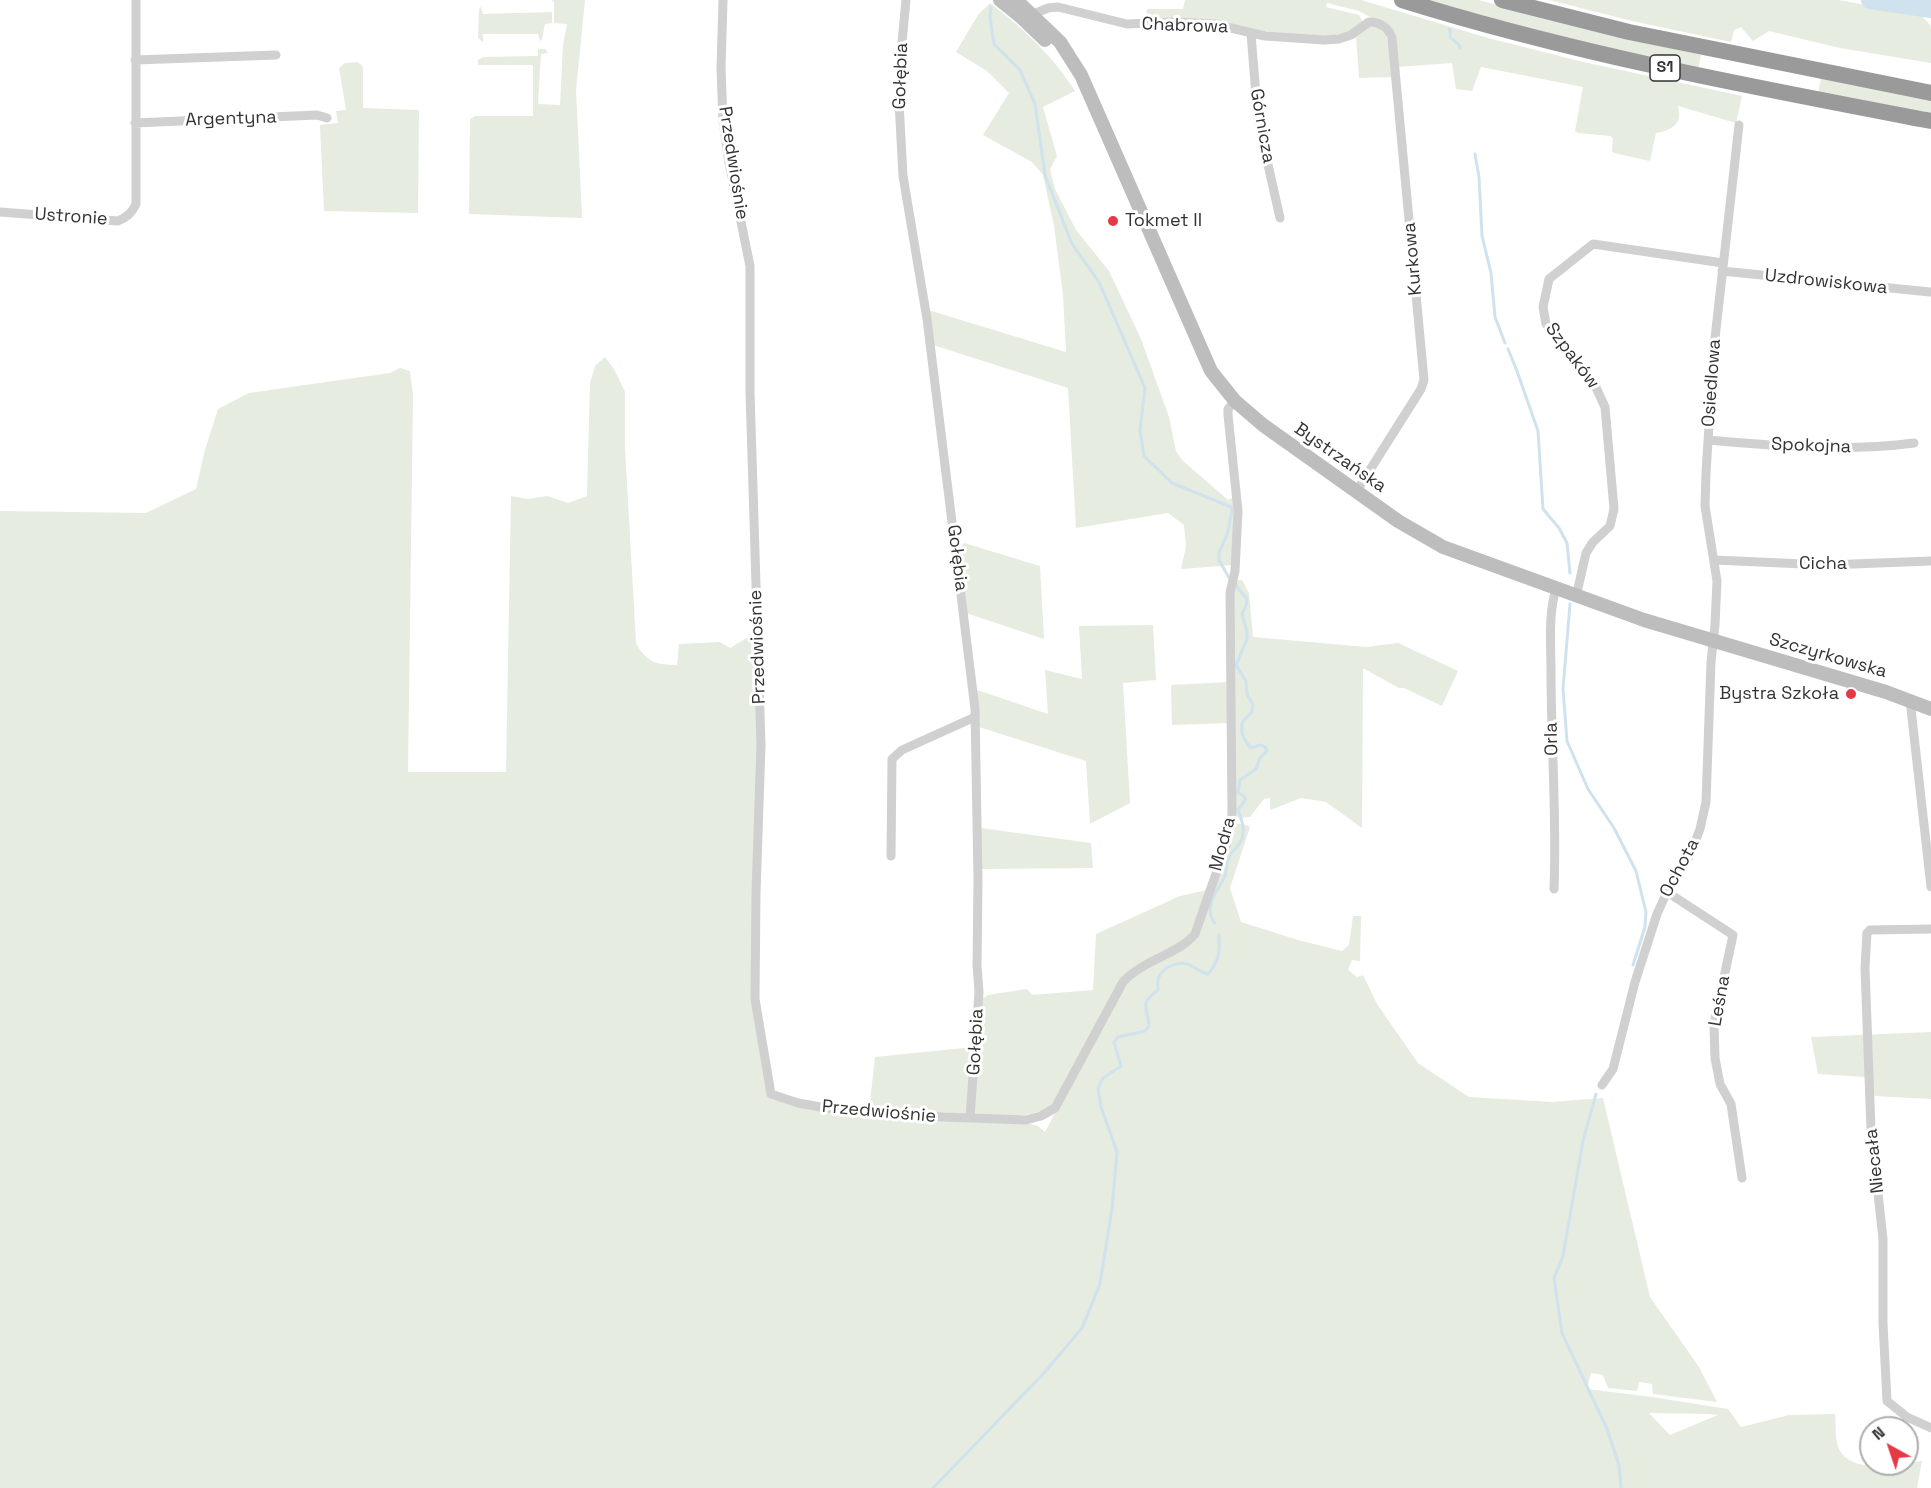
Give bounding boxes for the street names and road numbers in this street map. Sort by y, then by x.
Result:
street label: Chabrowa [1141,14,1229,38]
street label: Gołębia [889,42,913,110]
road number: S1 [1650,55,1680,81]
street label: Górnicza [1245,87,1279,165]
street label: Przedwiośnie [713,105,753,221]
street label: Argentyna [185,107,277,131]
street label: Ustronie [34,204,108,230]
street label: Kurkowa [1399,222,1427,296]
street label: Uzdrowiskowa [1764,265,1888,299]
street label: Szpaków [1540,319,1604,393]
street label: Osiedlowa [1698,338,1726,428]
street label: Bystrzańska [1290,418,1390,498]
street label: Spokojna [1771,434,1851,458]
street label: Gołębia [942,524,972,592]
street label: Cicha [1799,553,1847,575]
street label: Przedwiośnie [745,589,771,705]
street label: Szczyrkowska [1767,629,1889,683]
street label: Orla [1541,722,1563,756]
street label: Modra [1205,815,1241,873]
street label: Ochota [1656,835,1704,901]
street label: Leśna [1705,974,1735,1028]
street label: Gołębia [963,1008,989,1076]
street label: Przedwiośnie [821,1096,937,1128]
street label: Niecała [1861,1128,1889,1194]

